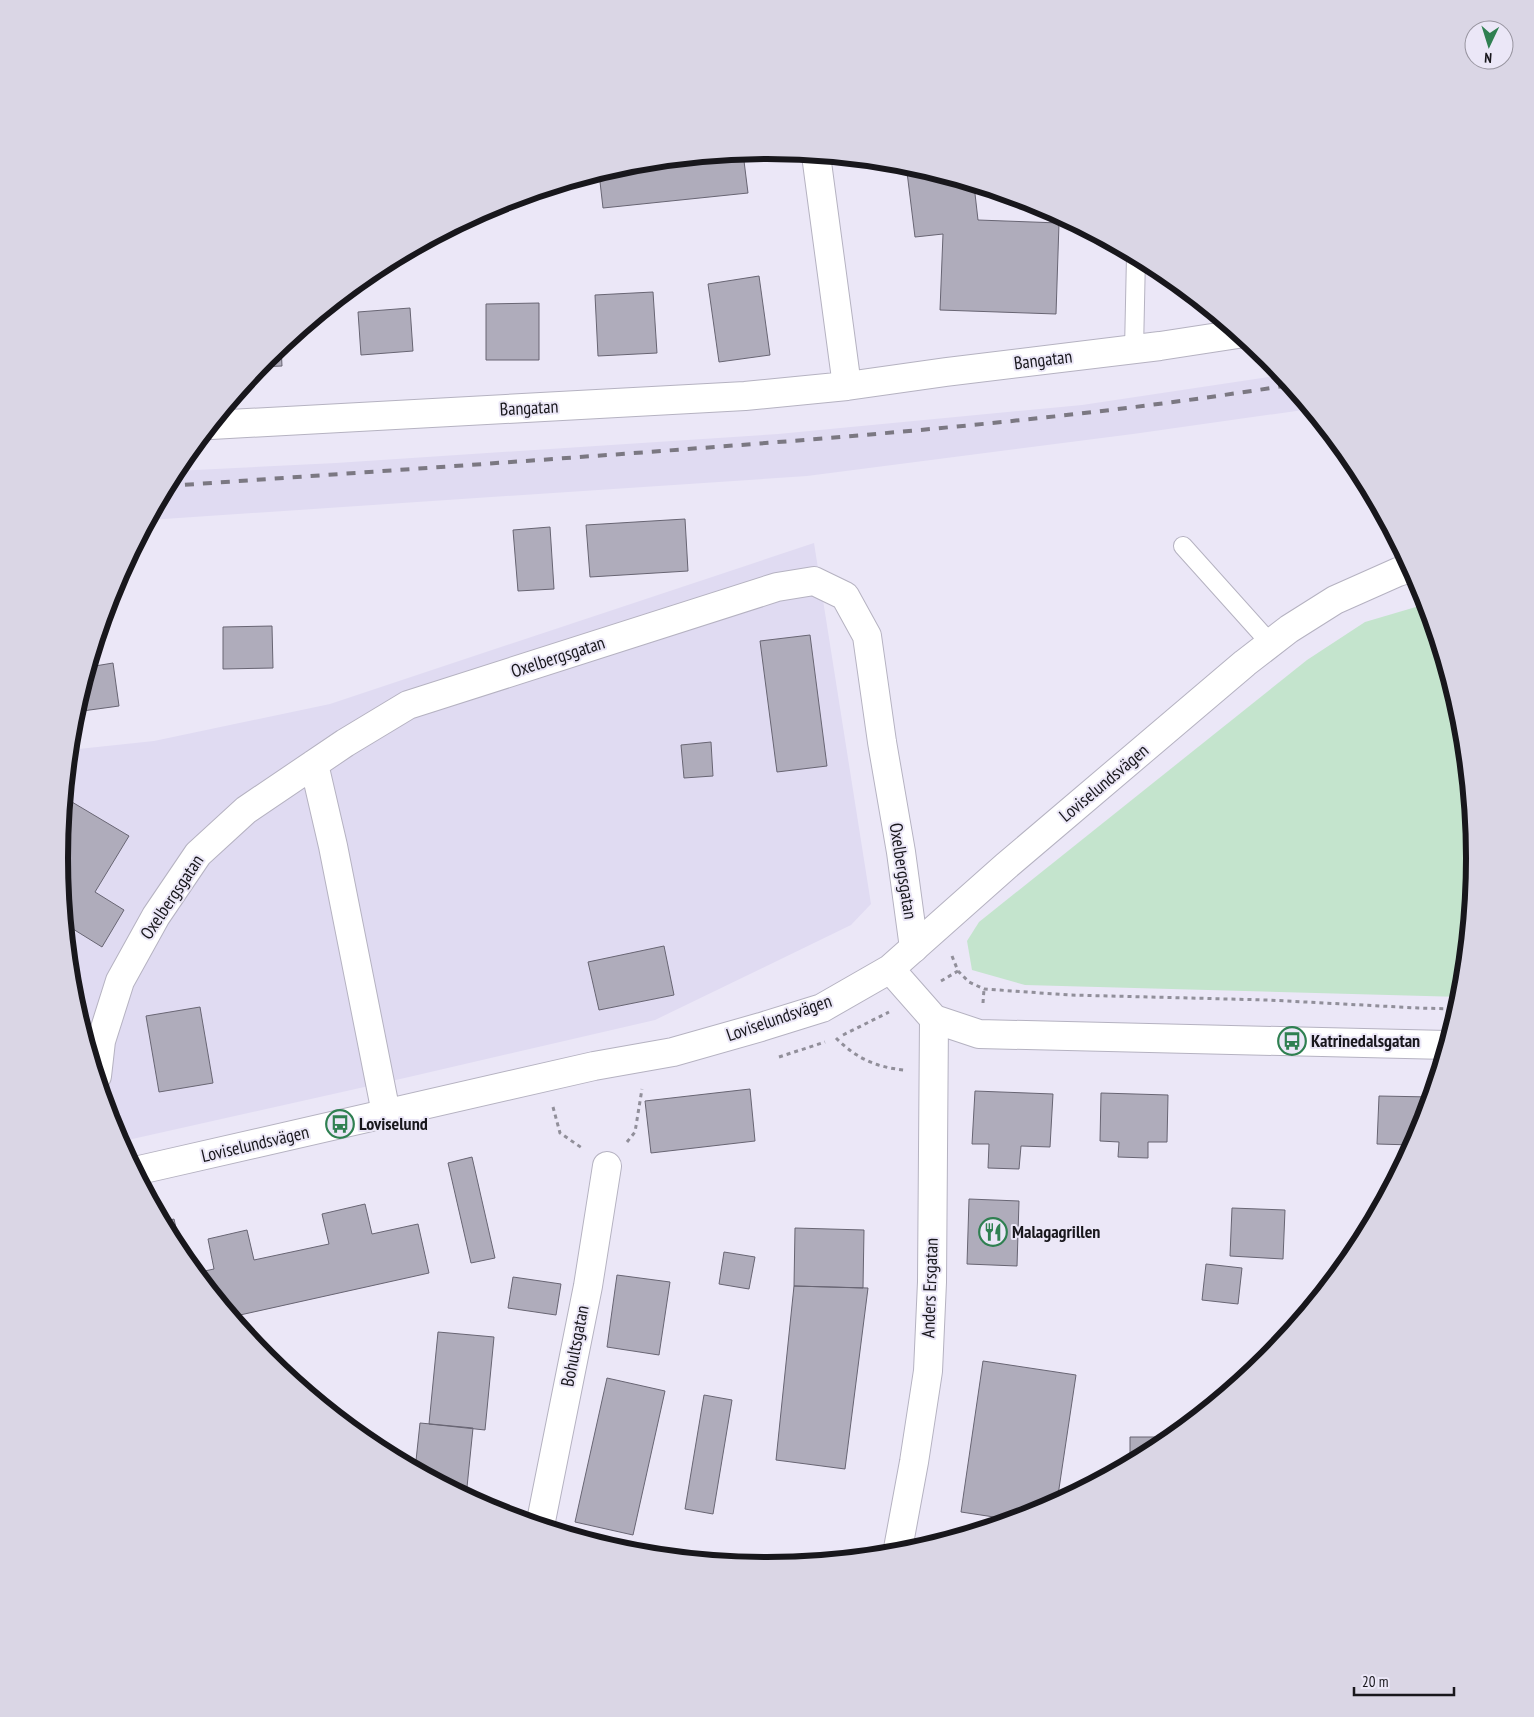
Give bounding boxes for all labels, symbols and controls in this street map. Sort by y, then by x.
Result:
north arrow [1464,20,1514,70]
text: N [1484,49,1492,67]
street label: Bangatan [1012,345,1073,374]
street label: Bangatan [499,394,559,421]
street label: Oxelbergsgatan [508,631,608,682]
street label: Loviselundsvägen [1054,739,1153,827]
street label: Oxelbergsgatan [885,821,922,921]
street label: Oxelbergsgatan [135,850,208,943]
street label: Loviselundsvägen [723,989,834,1046]
bus stop icon: Katrinedalsgatan [1277,1026,1307,1056]
place label: Katrinedalsgatan [1311,1029,1420,1052]
bus stop icon: Loviselund [325,1109,355,1139]
place label: Loviselund [359,1112,428,1135]
street label: Loviselundsvägen [199,1120,311,1167]
restaurant icon: Malagagrillen [978,1217,1008,1247]
place label: Malagagrillen [1012,1220,1100,1243]
street label: Anders Ersgatan [916,1237,943,1338]
street label: Bohultsgatan [555,1303,594,1388]
scale bar [1354,1664,1454,1696]
text: 20 m [1362,1672,1388,1691]

